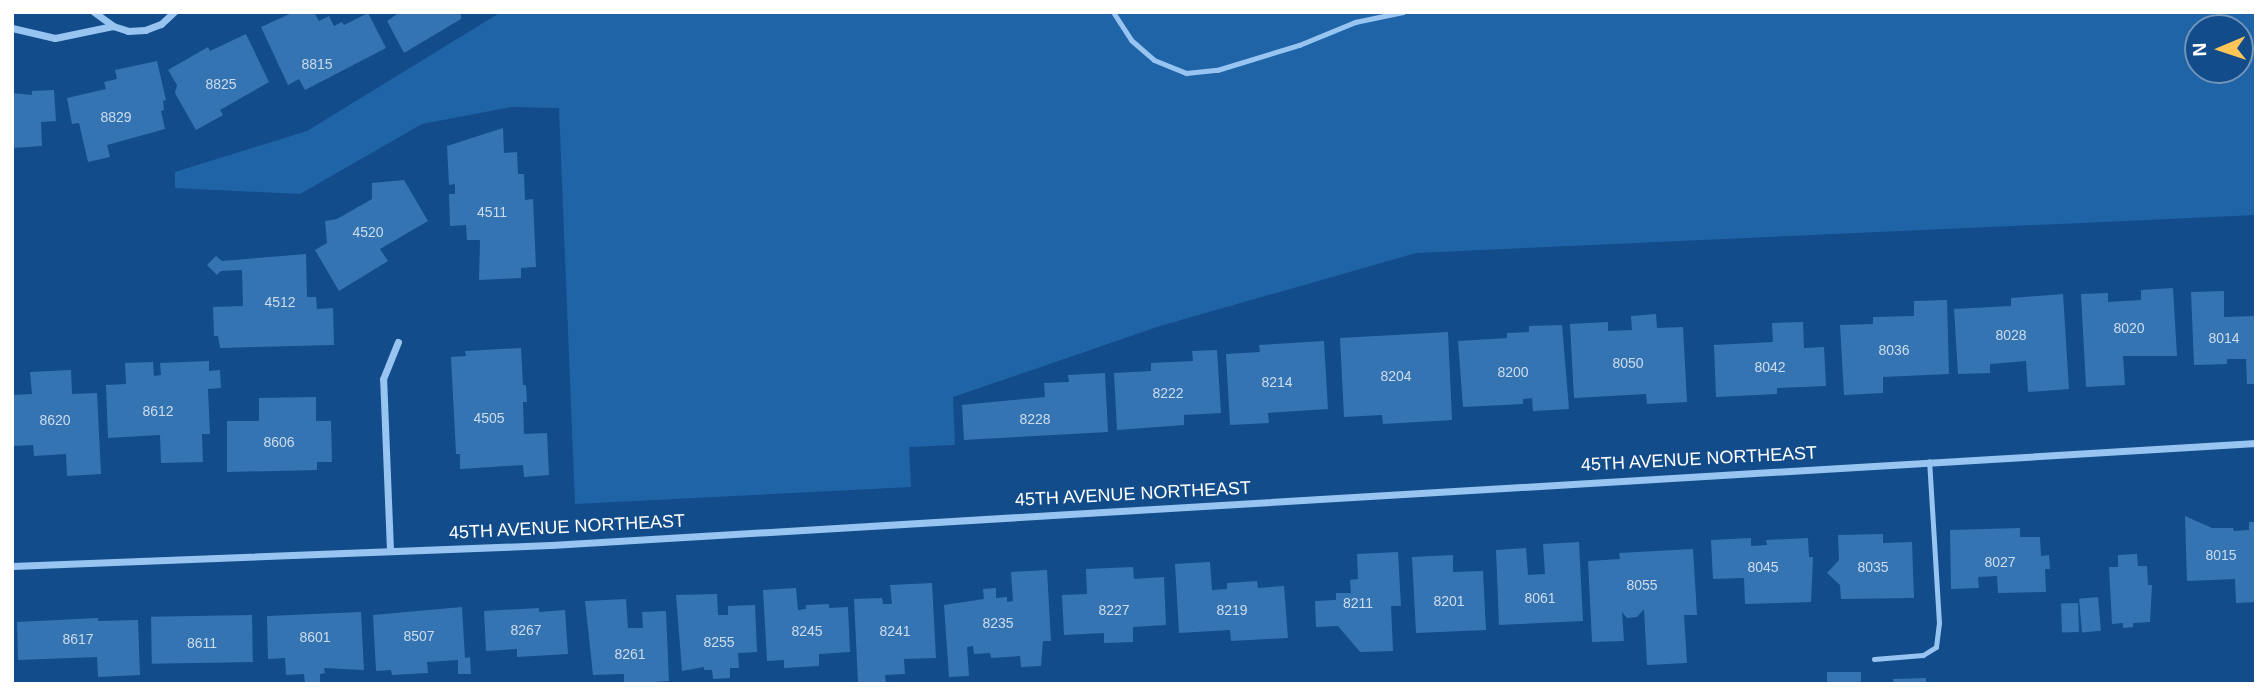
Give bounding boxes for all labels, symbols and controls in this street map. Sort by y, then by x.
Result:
north arrow [2184,14,2254,84]
text: N [2189,42,2210,57]
house number: 8815 [301,56,333,72]
house number: 8825 [205,76,237,92]
house number: 8829 [100,109,132,125]
house number: 4511 [477,204,507,220]
house number: 4520 [352,224,384,240]
house number: 4512 [264,294,296,310]
house number: 8020 [2113,320,2145,336]
house number: 8028 [1995,327,2027,343]
house number: 8014 [2208,330,2240,346]
house number: 8036 [1878,342,1910,358]
house number: 8050 [1612,355,1644,371]
house number: 8042 [1754,359,1786,375]
house number: 8200 [1497,364,1529,380]
house number: 8204 [1380,368,1412,384]
house number: 8214 [1261,374,1293,390]
house number: 8222 [1152,385,1184,401]
house number: 8612 [142,403,174,419]
house number: 4505 [473,410,505,426]
house number: 8228 [1019,411,1051,427]
house number: 8620 [39,412,71,428]
house number: 8606 [263,434,295,450]
street label: 45TH AVENUE NORTHEAST [1580,442,1818,476]
street label: 45TH AVENUE NORTHEAST [1014,477,1252,511]
street label: 45TH AVENUE NORTHEAST [448,510,686,544]
house number: 8015 [2205,547,2237,563]
house number: 8027 [1984,554,2016,570]
house number: 8045 [1747,559,1779,575]
house number: 8035 [1857,559,1889,575]
house number: 8055 [1626,577,1658,593]
house number: 8061 [1524,590,1556,606]
house number: 8201 [1433,593,1465,609]
house number: 8211 [1343,595,1373,611]
house number: 8227 [1098,602,1130,618]
house number: 8219 [1216,602,1248,618]
house number: 8235 [982,615,1014,631]
house number: 8267 [510,622,542,638]
house number: 8245 [791,623,823,639]
house number: 8241 [879,623,911,639]
house number: 8507 [403,628,435,644]
house number: 8601 [299,629,331,645]
house number: 8617 [62,631,94,647]
house number: 8255 [703,634,735,650]
house number: 8611 [187,635,217,651]
house number: 8261 [614,646,646,662]

